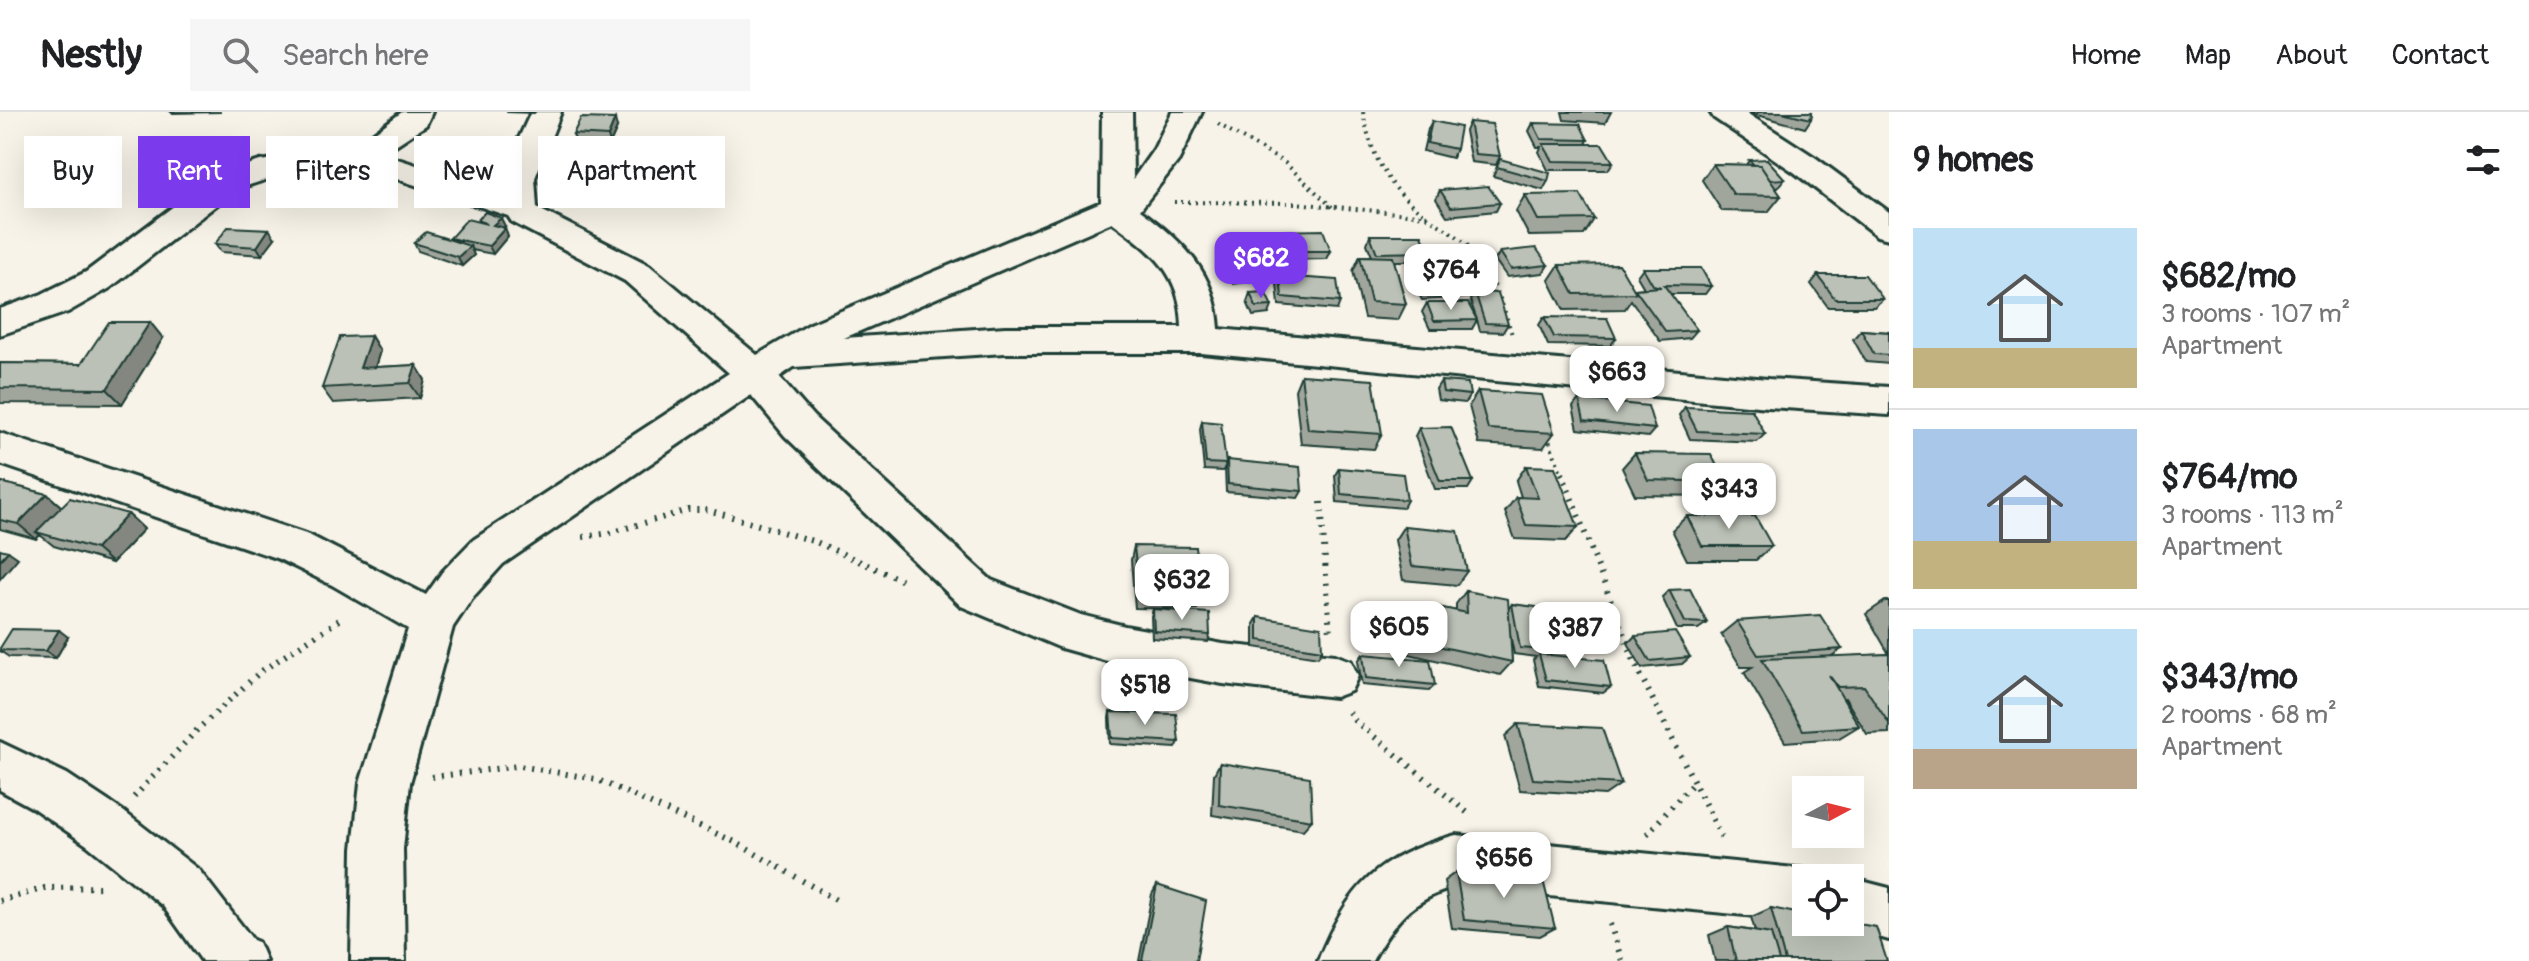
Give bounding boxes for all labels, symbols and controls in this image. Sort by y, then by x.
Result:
search box [190,19,750,91]
text: Nestly [40,31,142,79]
icon: search [218,33,262,77]
text: Search here [282,37,429,74]
text: Home [2070,38,2141,73]
text: Map [2185,38,2231,73]
text: About [2275,38,2348,73]
text: Contact [2392,38,2489,73]
chip: Buy [24,136,122,208]
chip: Rent [138,136,250,208]
chip: Filters [266,136,398,208]
chip: New [414,136,522,208]
chip: Apartment [538,136,725,208]
icon: filters [2461,138,2505,182]
text: 9 homes [1913,139,2033,182]
pin: $682 [1214,232,1308,300]
text: $682 [1233,242,1289,274]
pin: $764 [1404,244,1498,312]
text: $764 [1422,254,1480,286]
text: $682/mo [2161,255,2296,298]
icon: home [1977,260,2073,356]
text: 3 rooms · 107 m² [2161,298,2350,330]
text: Apartment [2161,330,2282,362]
pin: $663 [1570,346,1664,414]
text: $663 [1588,356,1646,388]
text: $764/mo [2161,456,2298,499]
icon: home [1977,461,2073,557]
pin: $343 [1682,463,1776,531]
text: $343 [1700,473,1758,505]
text: 3 rooms · 113 m² [2161,499,2344,531]
text: Apartment [2161,531,2282,563]
pin: $632 [1135,554,1229,622]
text: $632 [1153,564,1211,596]
pin: $605 [1352,601,1446,669]
pin: $387 [1528,602,1622,670]
text: $605 [1368,611,1430,643]
text: $387 [1547,612,1603,644]
text: $343/mo [2161,656,2298,699]
pin: $518 [1098,659,1192,727]
icon: home [1977,661,2073,757]
text: $518 [1119,669,1171,701]
text: 2 rooms · 68 m² [2161,699,2337,731]
text: Apartment [2161,731,2282,763]
north arrow [1792,776,1864,848]
map controls [1792,776,1864,936]
pin: $656 [1457,832,1551,900]
text: $656 [1475,842,1533,874]
button: locate [1792,864,1864,936]

